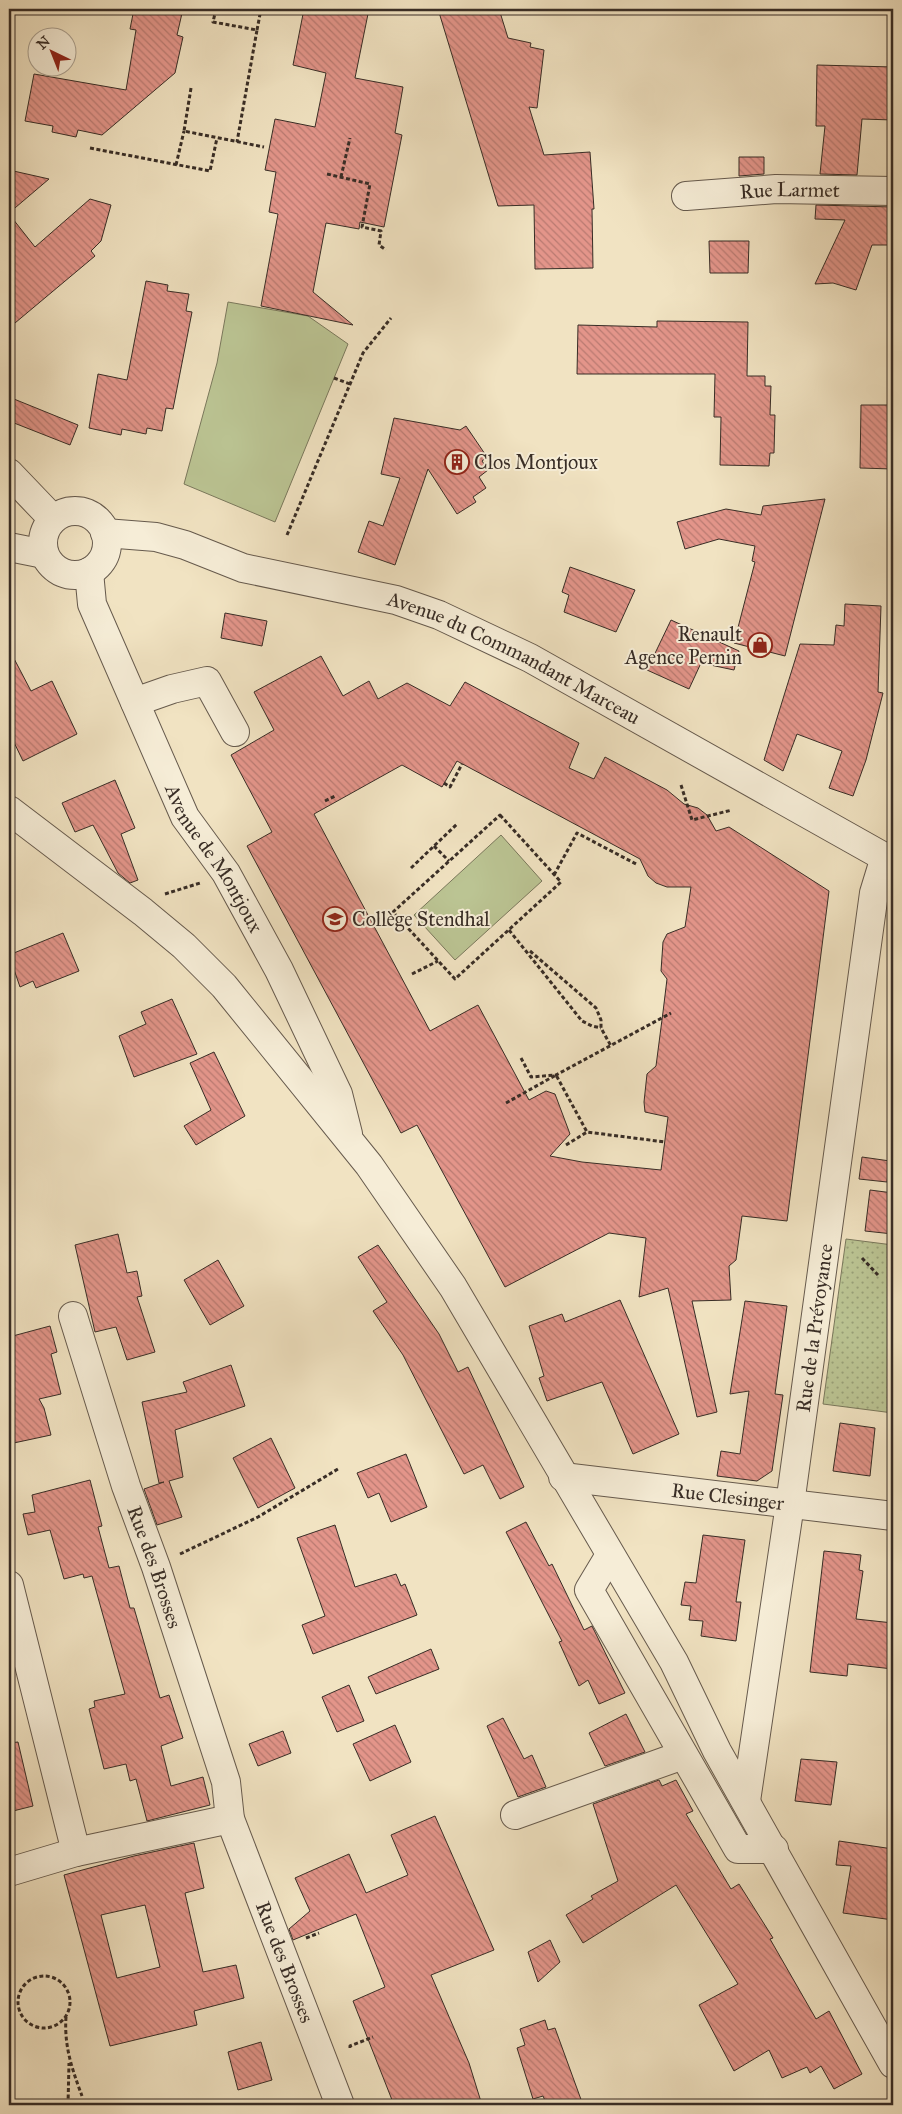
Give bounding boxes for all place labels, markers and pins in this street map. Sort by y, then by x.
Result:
building icon: Clos Montjoux [444,449,470,475]
place label: Clos Montjoux [474,450,598,474]
place label: Renault Agence Pernin [624,622,742,670]
shop icon: Renault Agence Pernin [747,632,773,658]
school or university icon: Collège Stendhal [322,906,348,932]
place label: Collège Stendhal [352,907,490,932]

